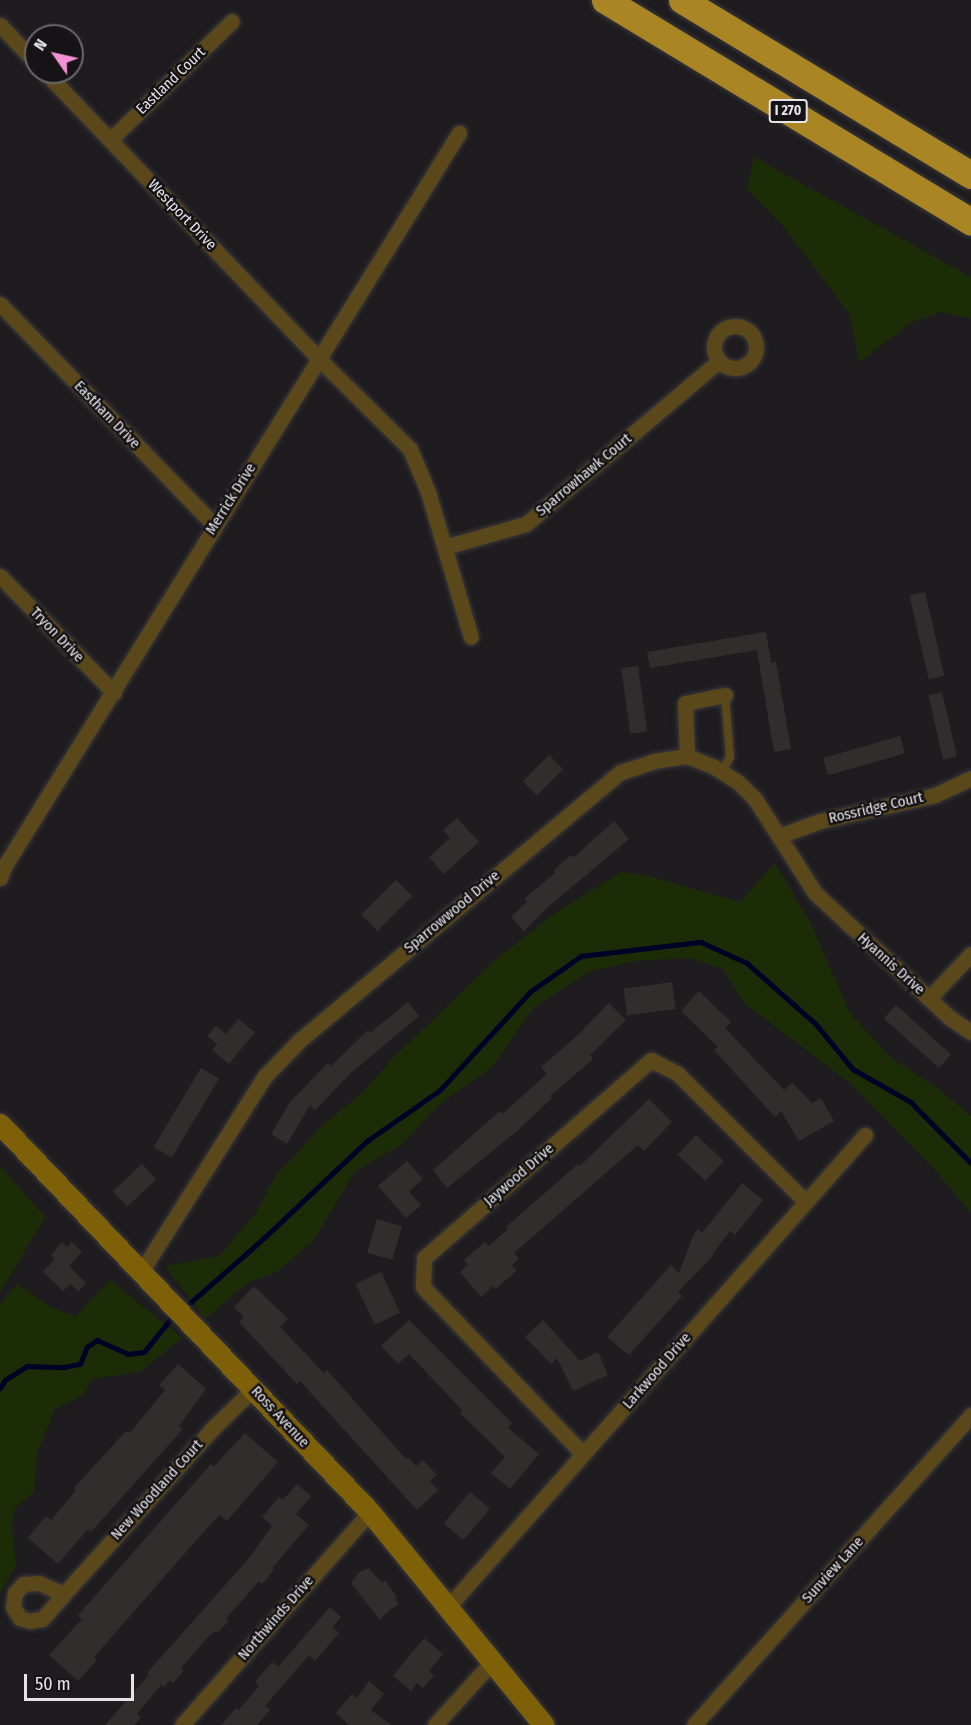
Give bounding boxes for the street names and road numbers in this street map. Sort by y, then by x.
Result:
street label: Eastland Court [133,44,209,118]
road number: I 270 [768,100,808,122]
street label: Westport Drive [144,176,220,254]
street label: Eastham Drive [70,377,144,453]
street label: Sparrowhawk Court [533,430,635,520]
street label: Merrick Drive [202,460,260,538]
street label: Tryon Drive [26,604,88,666]
street label: Rossridge Court [827,788,925,828]
street label: Sparrowwood Drive [401,867,503,957]
street label: Hyannis Drive [854,929,928,999]
street label: Jaywood Drive [480,1140,558,1210]
street label: Larkwood Drive [619,1329,695,1413]
street label: Ross Avenue [247,1383,313,1451]
street label: New Woodland Court [107,1436,207,1544]
street label: Sunview Lane [798,1533,868,1607]
street label: Northwinds Drive [234,1572,318,1664]

